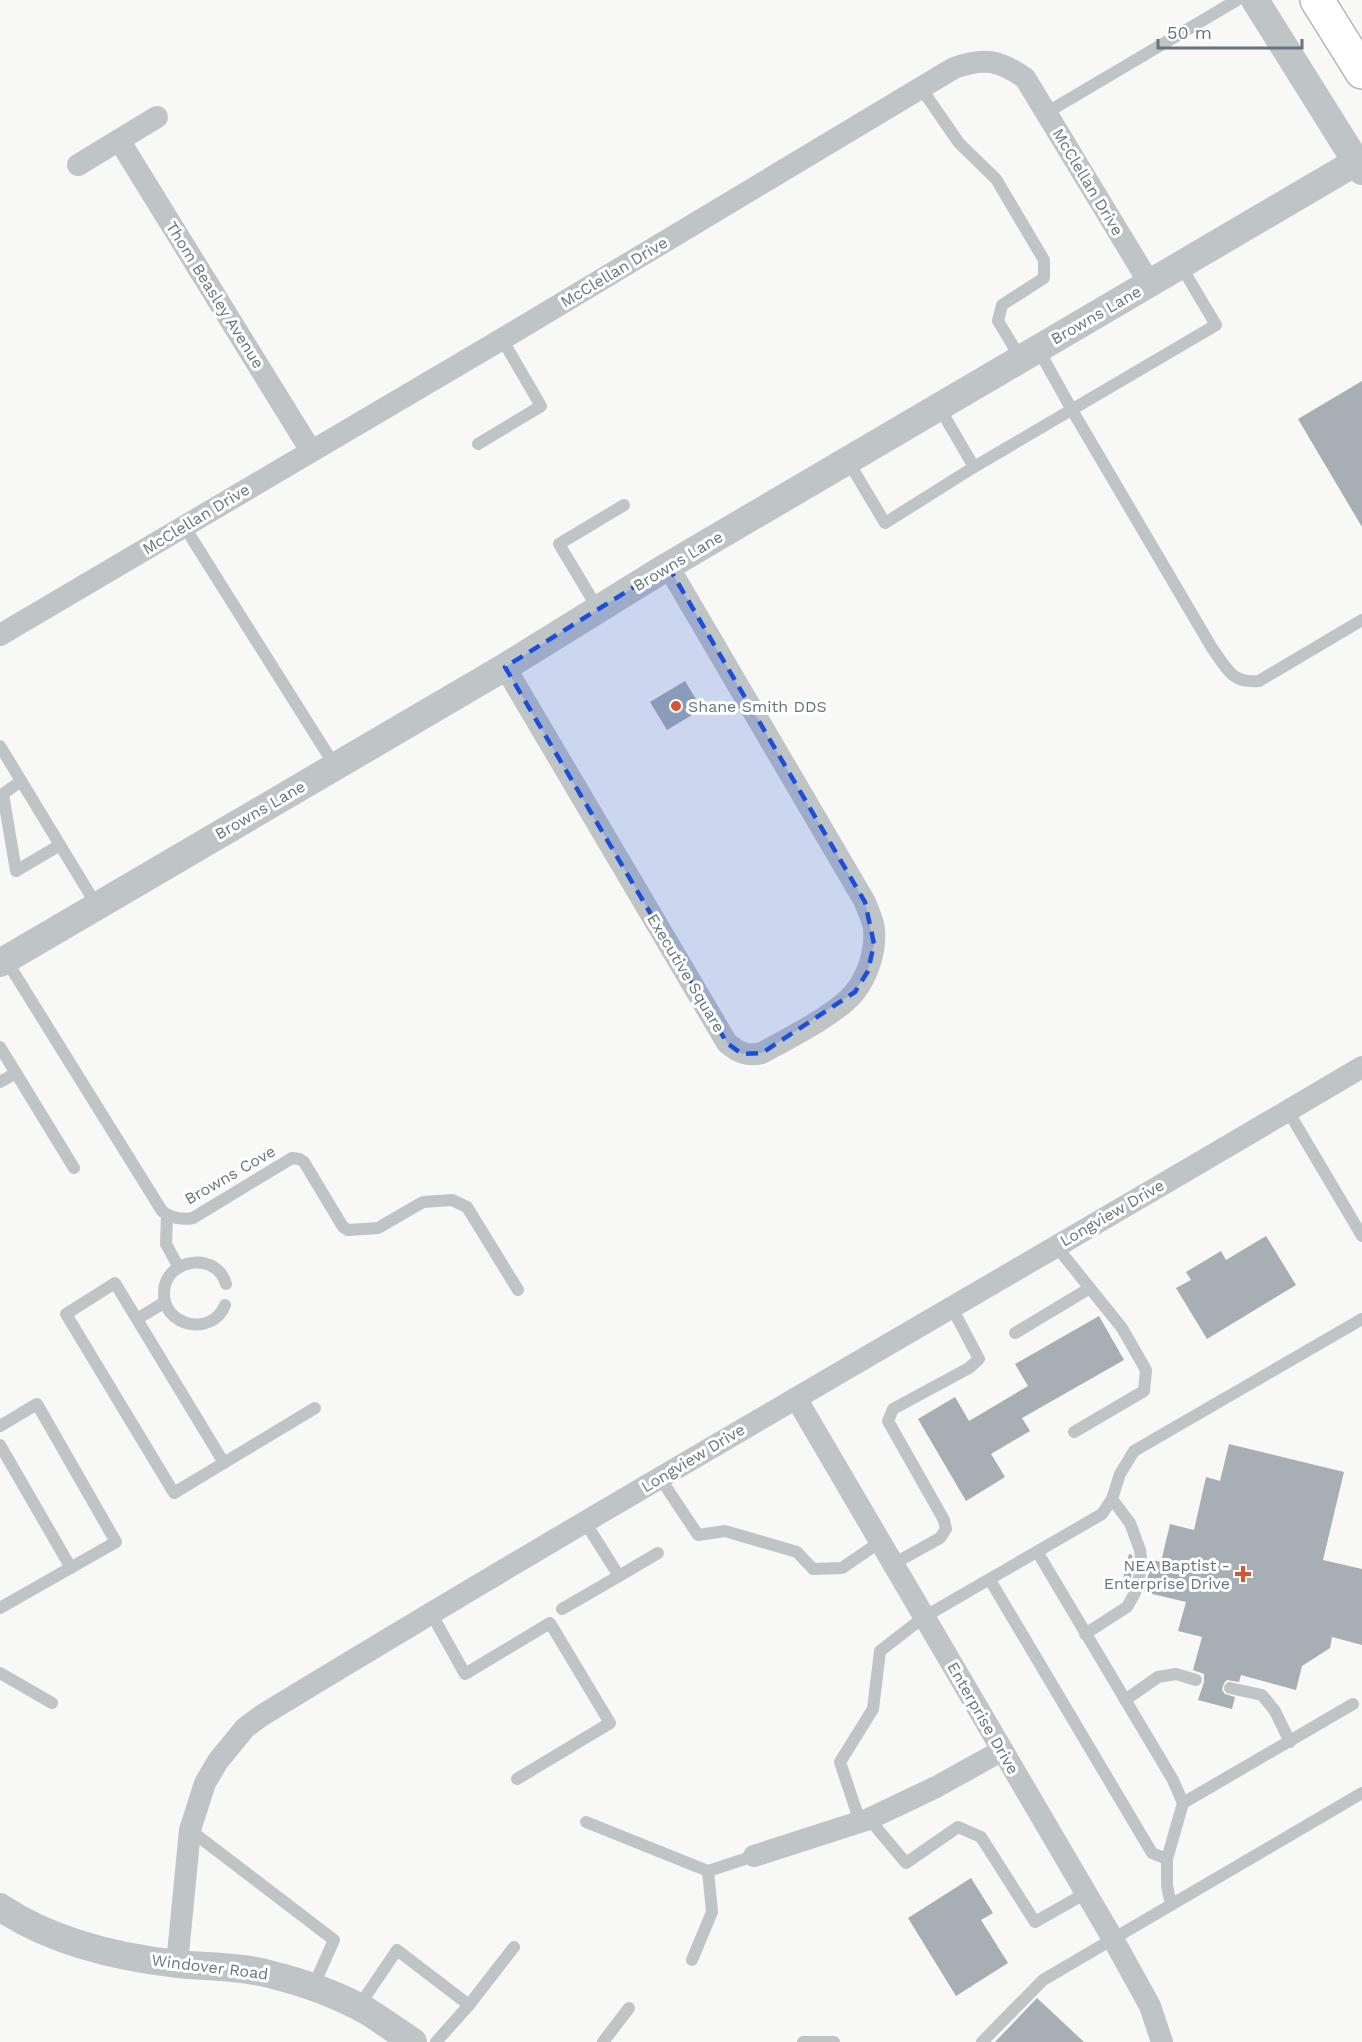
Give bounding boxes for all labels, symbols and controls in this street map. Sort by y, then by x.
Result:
scale bar [1158,12,1302,50]
text: 50 m [1167,22,1212,43]
street label: McClellan Drive [1049,125,1127,239]
street label: Thom Beasley Avenue [162,218,268,372]
street label: McClellan Drive [557,233,671,311]
street label: Browns Lane [1048,282,1144,348]
street label: McClellan Drive [139,480,253,558]
street label: Browns Lane [630,527,726,595]
place label: Shane Smith DDS [688,697,827,716]
marker: Shane Smith DDS [669,699,683,713]
street label: Browns Lane [212,777,308,843]
street label: Executive Square [643,910,729,1036]
street label: Browns Cove [181,1141,279,1209]
street label: Longview Drive [1056,1175,1168,1251]
street label: Longview Drive [638,1420,748,1496]
place label: NEA Baptist - Enterprise Drive [1104,1556,1230,1593]
marker: NEA Baptist - Enterprise Drive [1234,1565,1252,1583]
street label: Enterprise Drive [943,1659,1023,1777]
street label: Windover Road [151,1950,269,1984]

